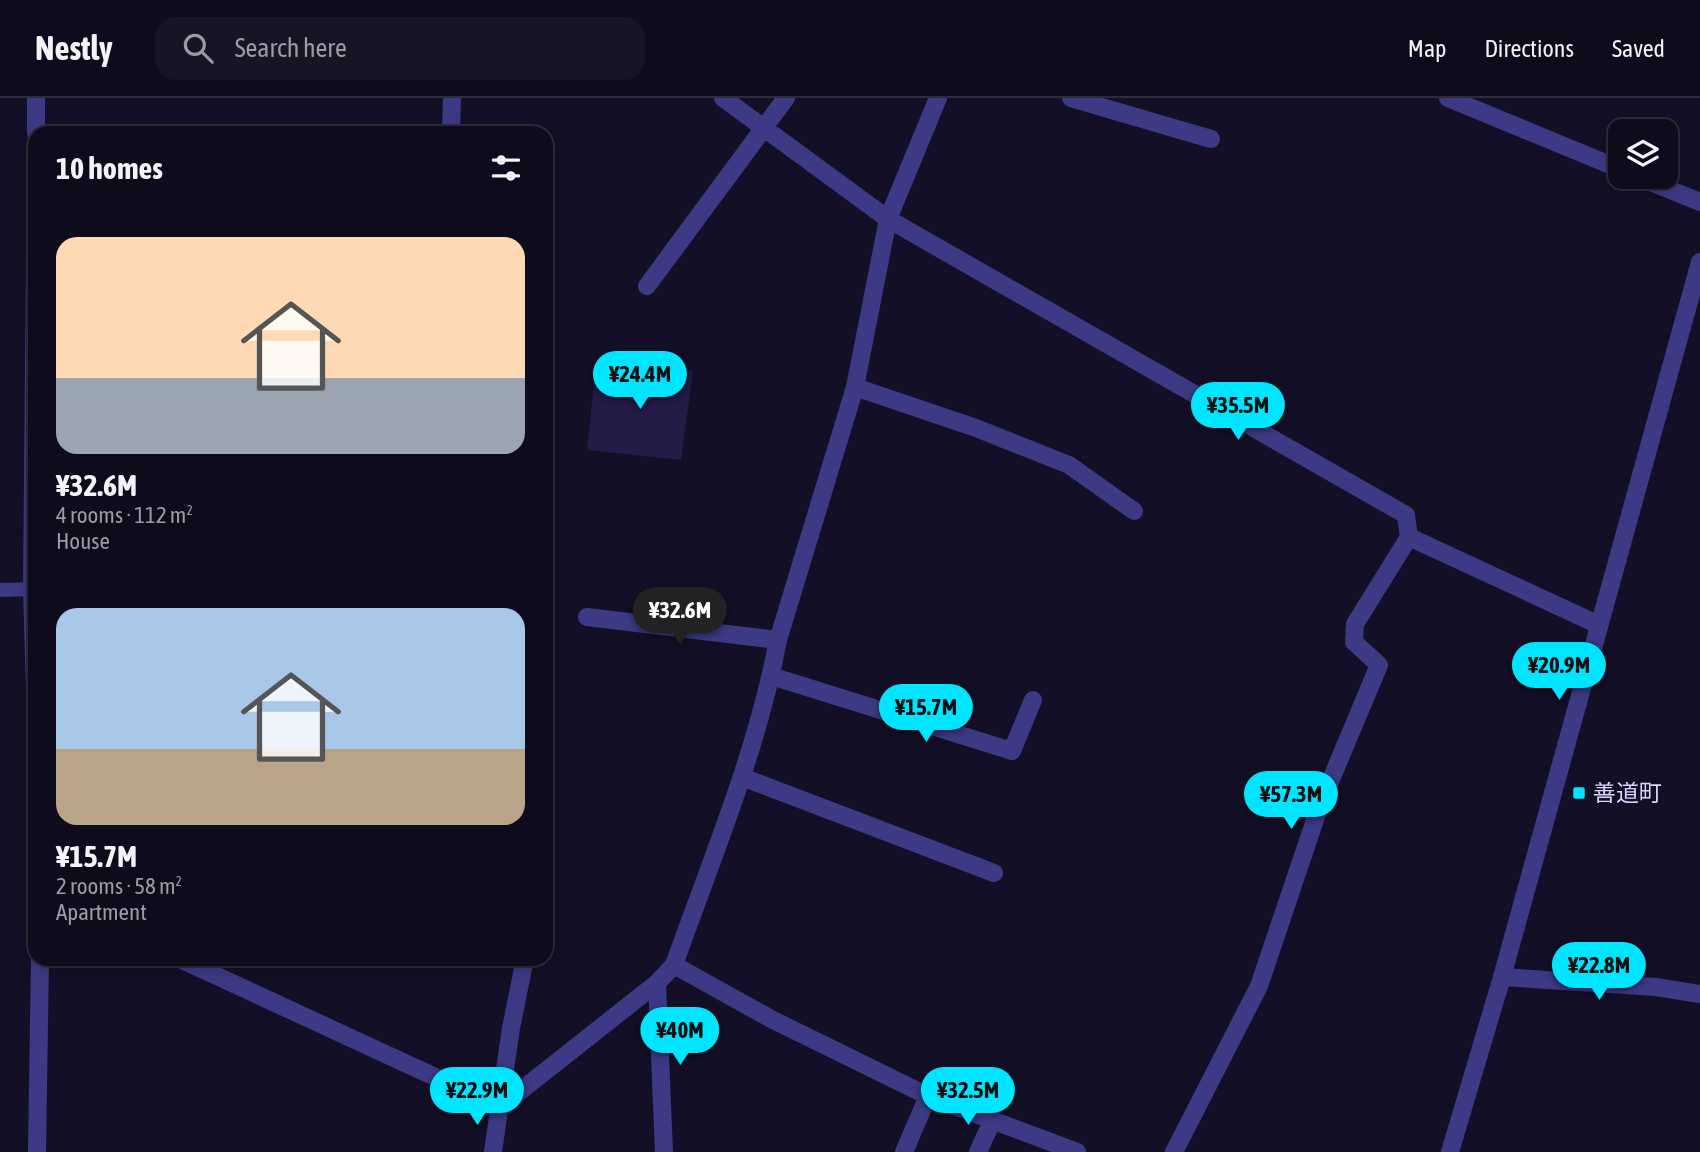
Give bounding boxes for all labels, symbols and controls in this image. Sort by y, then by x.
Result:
search box [155,17,645,80]
text: Nestly [35,29,113,67]
icon: search [179,29,217,67]
text: Search here [235,33,347,63]
text: Map [1408,35,1446,62]
text: Directions [1484,35,1574,62]
text: Saved [1612,35,1665,62]
map controls [1608,119,1678,189]
button: layers [1608,119,1678,189]
icon: filters [487,149,525,187]
text: 10 homes [56,151,163,185]
icon: home [228,283,354,409]
pin: ¥24.4M [583,352,697,411]
text: ¥24.4M [609,361,671,387]
pin: ¥35.5M [1181,382,1295,442]
text: ¥35.5M [1207,392,1269,418]
text: ¥32.6M [56,468,137,502]
text: 4 rooms · 112 m² [56,502,193,528]
text: House [56,528,110,554]
pin: ¥32.6M [623,588,737,647]
text: ¥32.6M [649,597,711,623]
pin: ¥20.9M [1502,642,1616,702]
text: ¥20.9M [1528,652,1590,678]
icon: home [228,654,354,780]
pin: ¥15.7M [869,684,983,744]
text: ¥15.7M [895,694,957,720]
pin: ¥57.3M [1234,772,1348,831]
place label: 善道町 [1593,780,1662,806]
text: ¥57.3M [1260,781,1322,807]
marker: 善道町 [1571,785,1587,801]
text: ¥15.7M [56,839,137,873]
text: 2 rooms · 58 m² [56,873,182,899]
text: Apartment [56,899,147,925]
pin: ¥22.8M [1542,942,1656,1002]
text: ¥22.8M [1568,952,1630,978]
pin: ¥40M [639,1007,721,1067]
text: ¥40M [656,1017,704,1043]
pin: ¥22.9M [420,1068,534,1127]
pin: ¥32.5M [911,1068,1025,1127]
text: ¥22.9M [446,1077,508,1103]
text: ¥32.5M [937,1077,999,1103]

